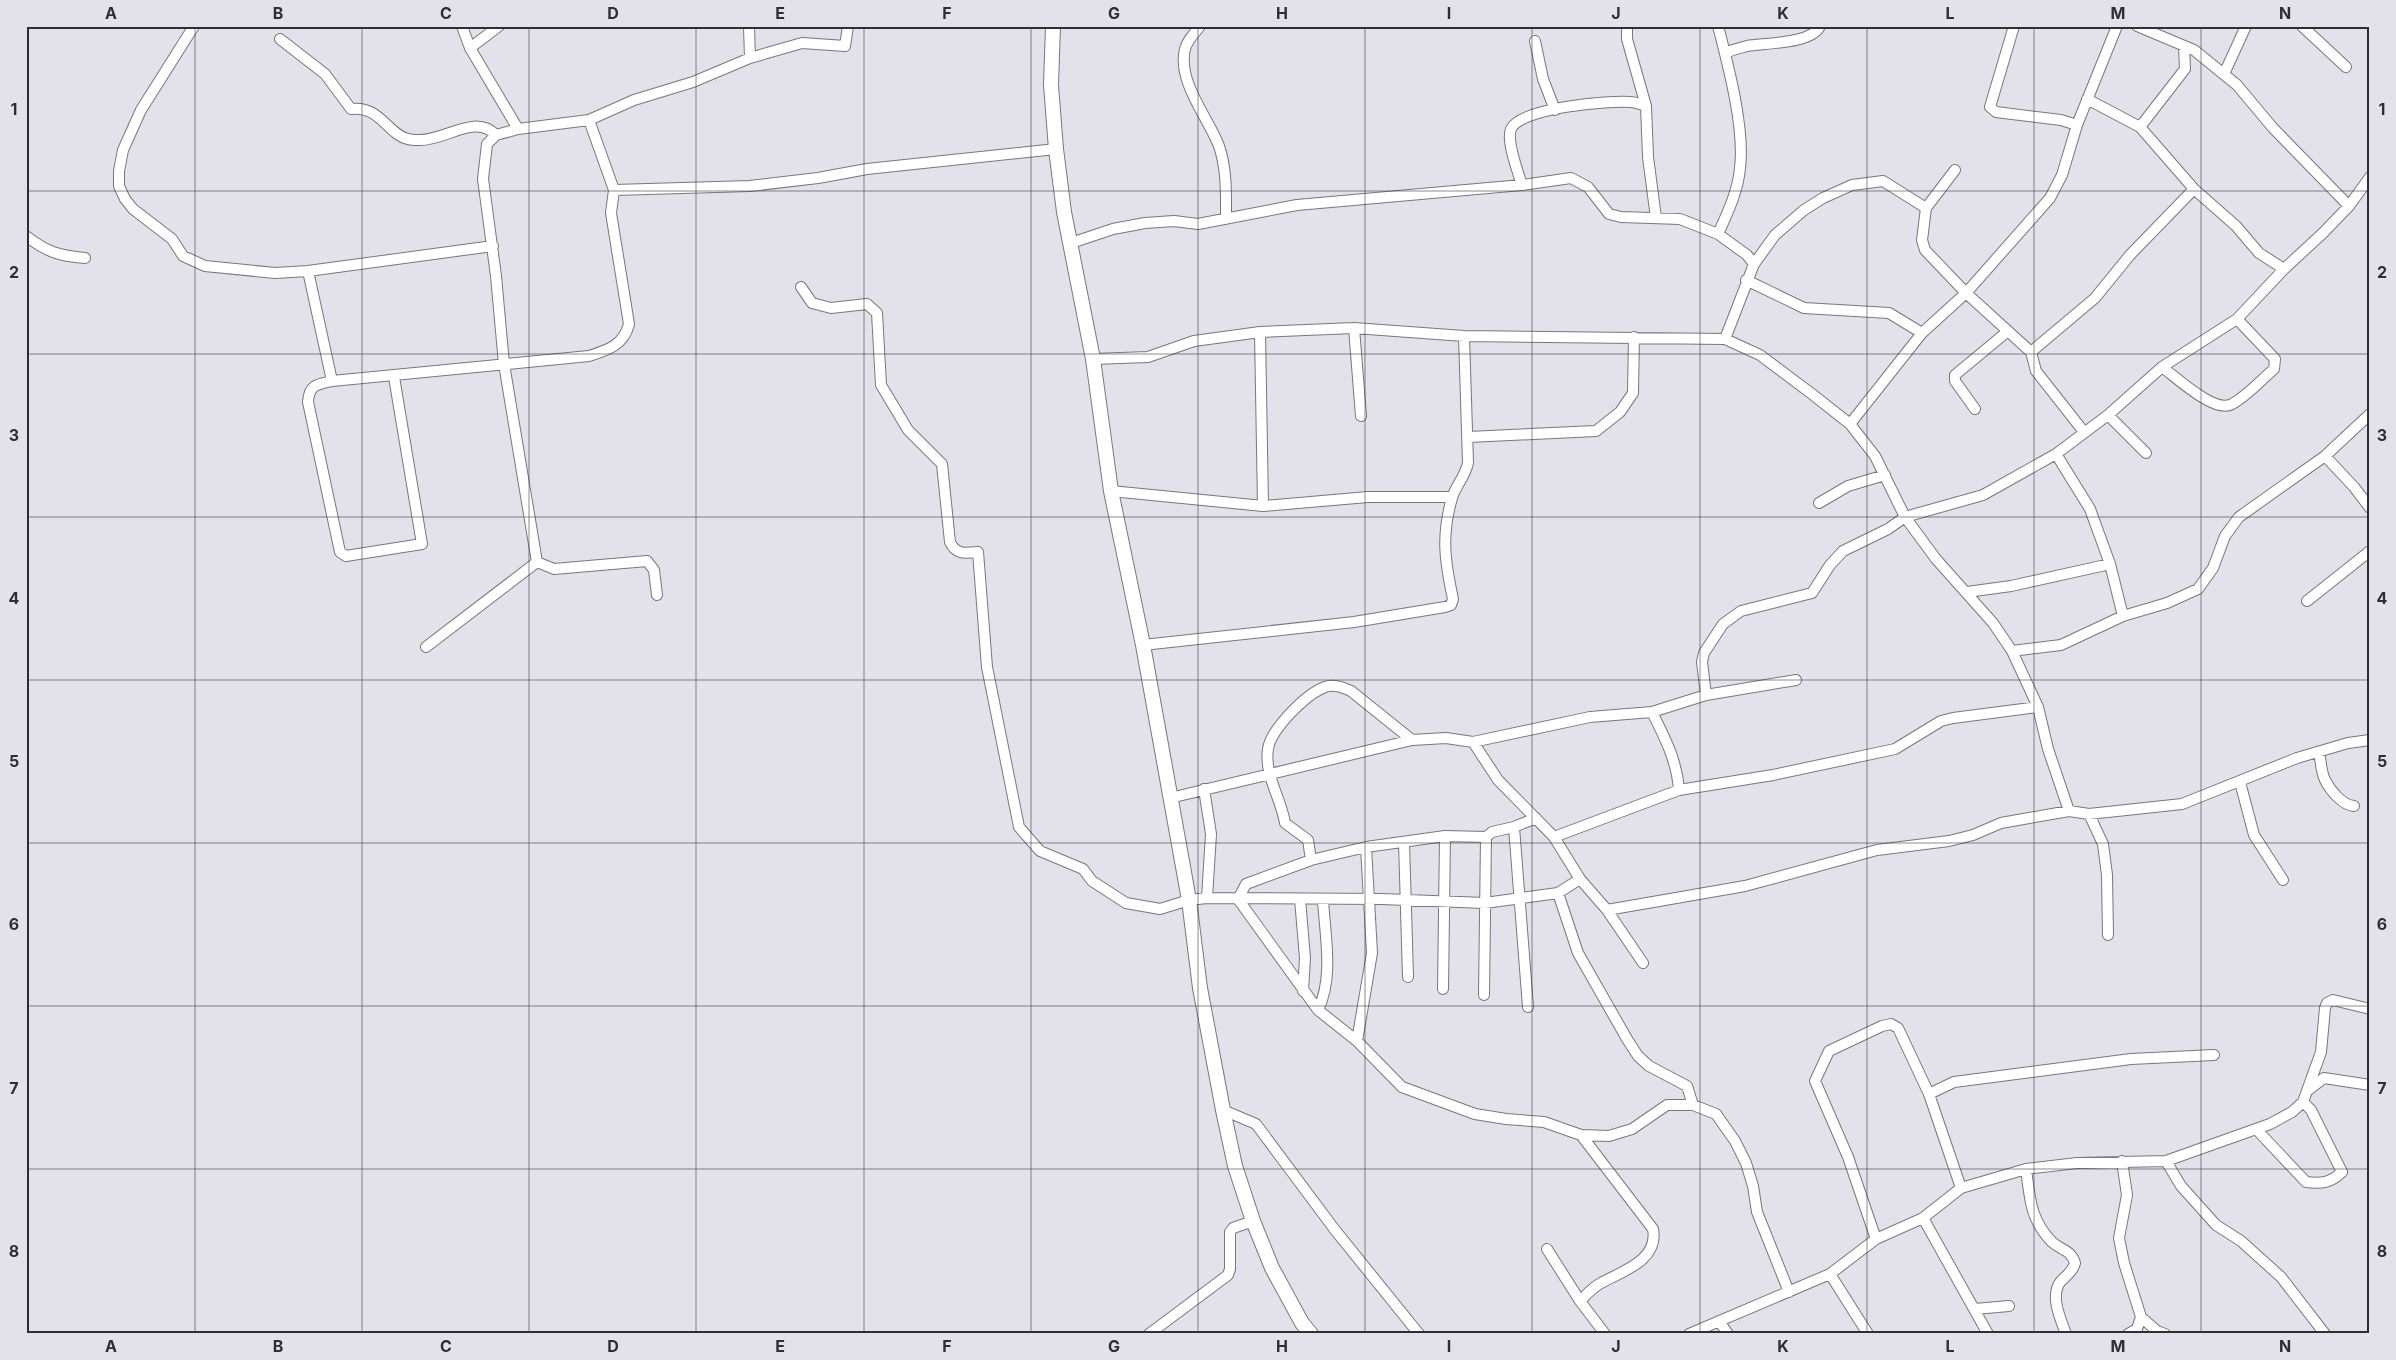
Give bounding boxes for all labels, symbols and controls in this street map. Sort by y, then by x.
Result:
text: A [105,3,117,23]
text: B [273,3,283,23]
text: C [440,3,452,23]
text: D [607,3,619,23]
text: E [775,3,785,23]
text: F [942,3,952,23]
text: G [1108,3,1120,23]
text: H [1276,3,1288,23]
text: I [1447,3,1451,23]
text: J [1611,3,1621,23]
text: K [1777,3,1789,23]
text: L [1945,3,1955,23]
text: M [2111,3,2125,23]
text: N [2279,3,2291,23]
text: 1 [11,99,17,119]
text: 1 [2379,99,2385,119]
text: 2 [9,262,19,282]
text: 2 [2377,262,2387,282]
text: 3 [9,425,19,445]
text: 3 [2377,425,2387,445]
text: 4 [9,588,20,608]
text: 4 [2377,588,2388,608]
text: 5 [9,751,19,771]
text: 5 [2377,751,2387,771]
text: 6 [9,914,19,934]
text: 6 [2377,914,2387,934]
text: 7 [9,1078,19,1098]
text: 7 [2377,1078,2387,1098]
text: 8 [9,1241,19,1261]
text: 8 [2377,1241,2387,1261]
text: A [105,1336,117,1356]
text: B [273,1336,283,1356]
text: C [440,1336,452,1356]
text: D [607,1336,619,1356]
text: E [775,1336,785,1356]
text: F [942,1336,952,1356]
text: G [1108,1336,1120,1356]
text: H [1276,1336,1288,1356]
text: I [1447,1336,1451,1356]
text: J [1611,1336,1621,1356]
text: K [1777,1336,1789,1356]
text: L [1945,1336,1955,1356]
text: M [2111,1336,2125,1356]
text: N [2279,1336,2291,1356]

